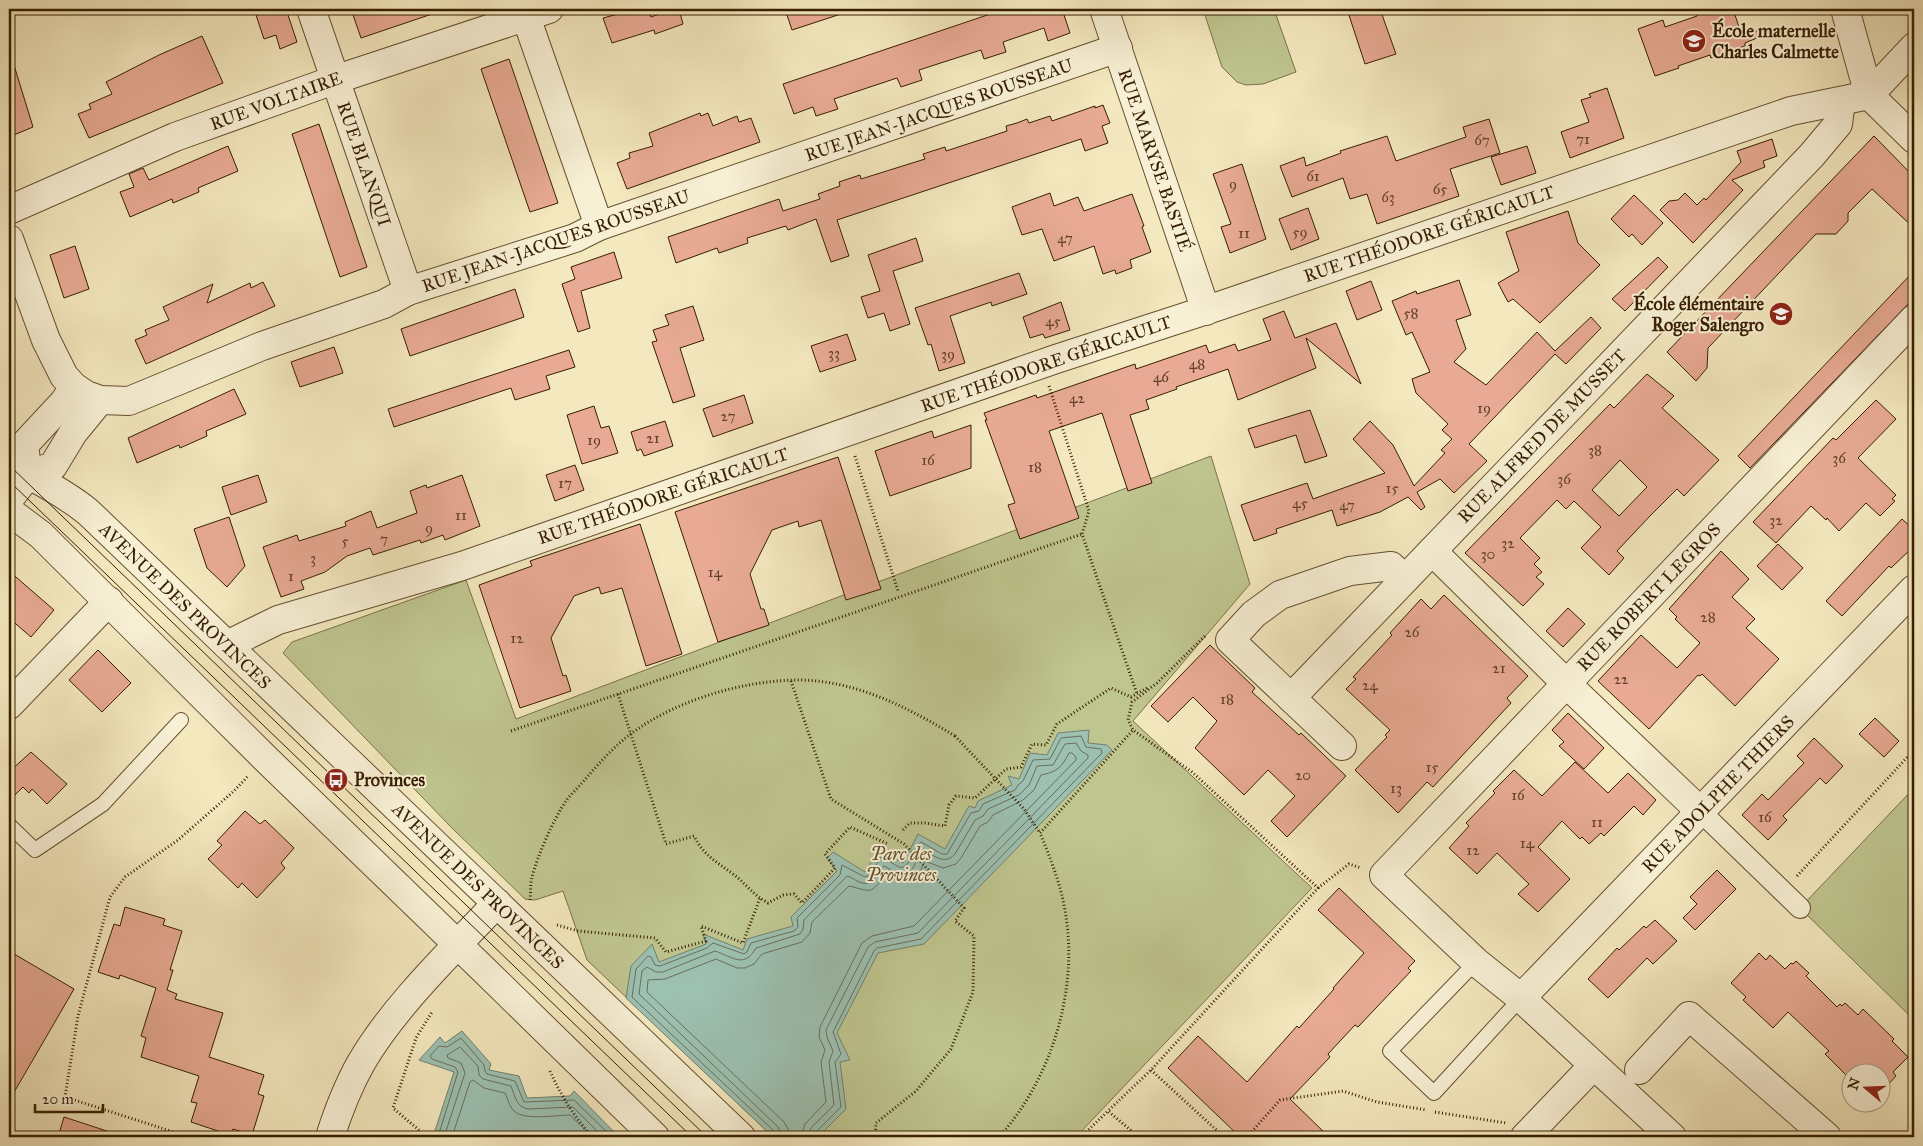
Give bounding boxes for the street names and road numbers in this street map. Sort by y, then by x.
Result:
street label: RUE JEAN-JACQUES ROUSSEAU [802,53,1077,167]
street label: RUE MARYSE BASTIÉ [1113,65,1199,254]
street label: RUE VOLTAIRE [207,67,345,135]
street label: RUE BLANQUI [332,99,396,229]
street label: RUE THÉODORE GÉRICAULT [1300,179,1557,287]
street label: RUE JEAN-JACQUES ROUSSEAU [419,184,694,298]
street label: RUE THÉODORE GÉRICAULT [917,309,1174,417]
street label: RUE ALFRED DE MUSSET [1453,344,1631,528]
street label: RUE THÉODORE GÉRICAULT [534,441,791,549]
street label: AVENUE DES PROVINCES [94,517,275,694]
street label: RUE ROBERT LEGROS [1572,518,1726,676]
street label: RUE ADOLPHE THIERS [1637,711,1799,877]
street label: AVENUE DES PROVINCES [387,797,568,974]

